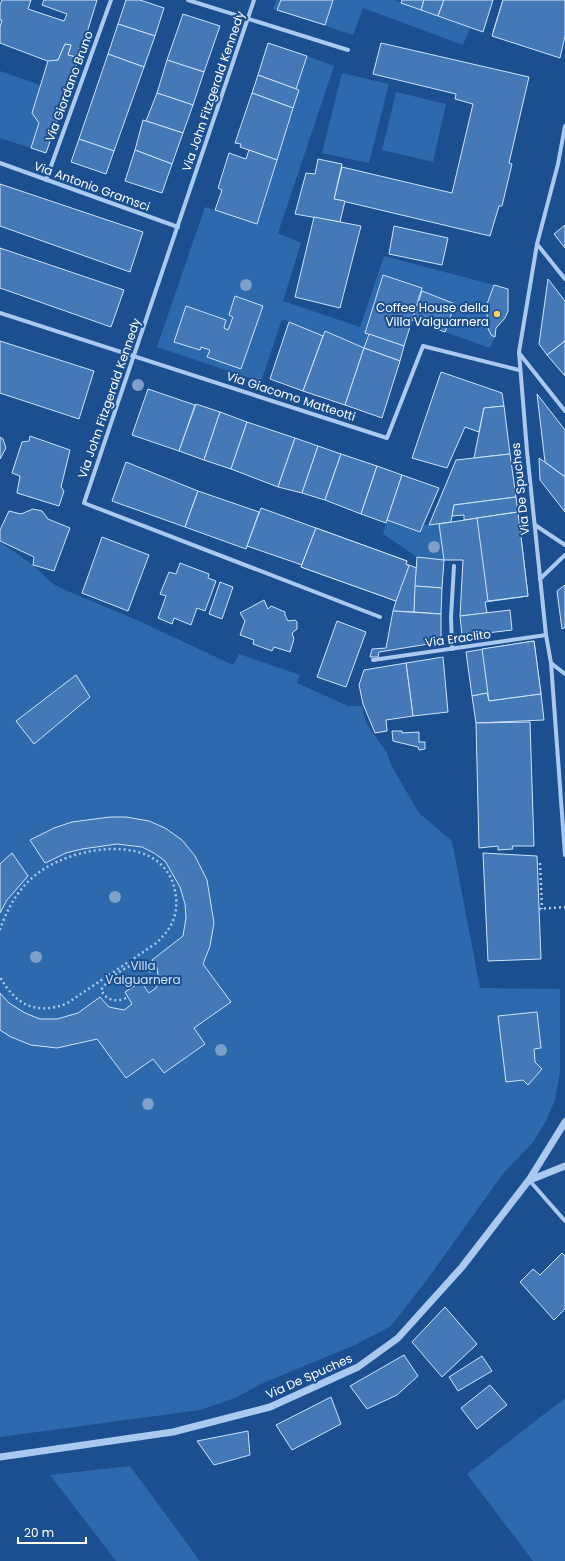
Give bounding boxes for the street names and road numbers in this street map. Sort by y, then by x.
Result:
street label: Via John Fitzgerald Kennedy [178,8,249,173]
street label: Via Giordano Bruno [41,28,97,144]
street label: Via Antonio Gramsci [32,157,153,215]
street label: Via John Fitzgerald Kennedy [74,315,145,480]
street label: Via Giacomo Matteotti [224,367,358,425]
street label: Via De Spuches [507,442,533,536]
street label: Via Eraclito [424,625,492,651]
street label: Via De Spuches [263,1349,355,1403]

